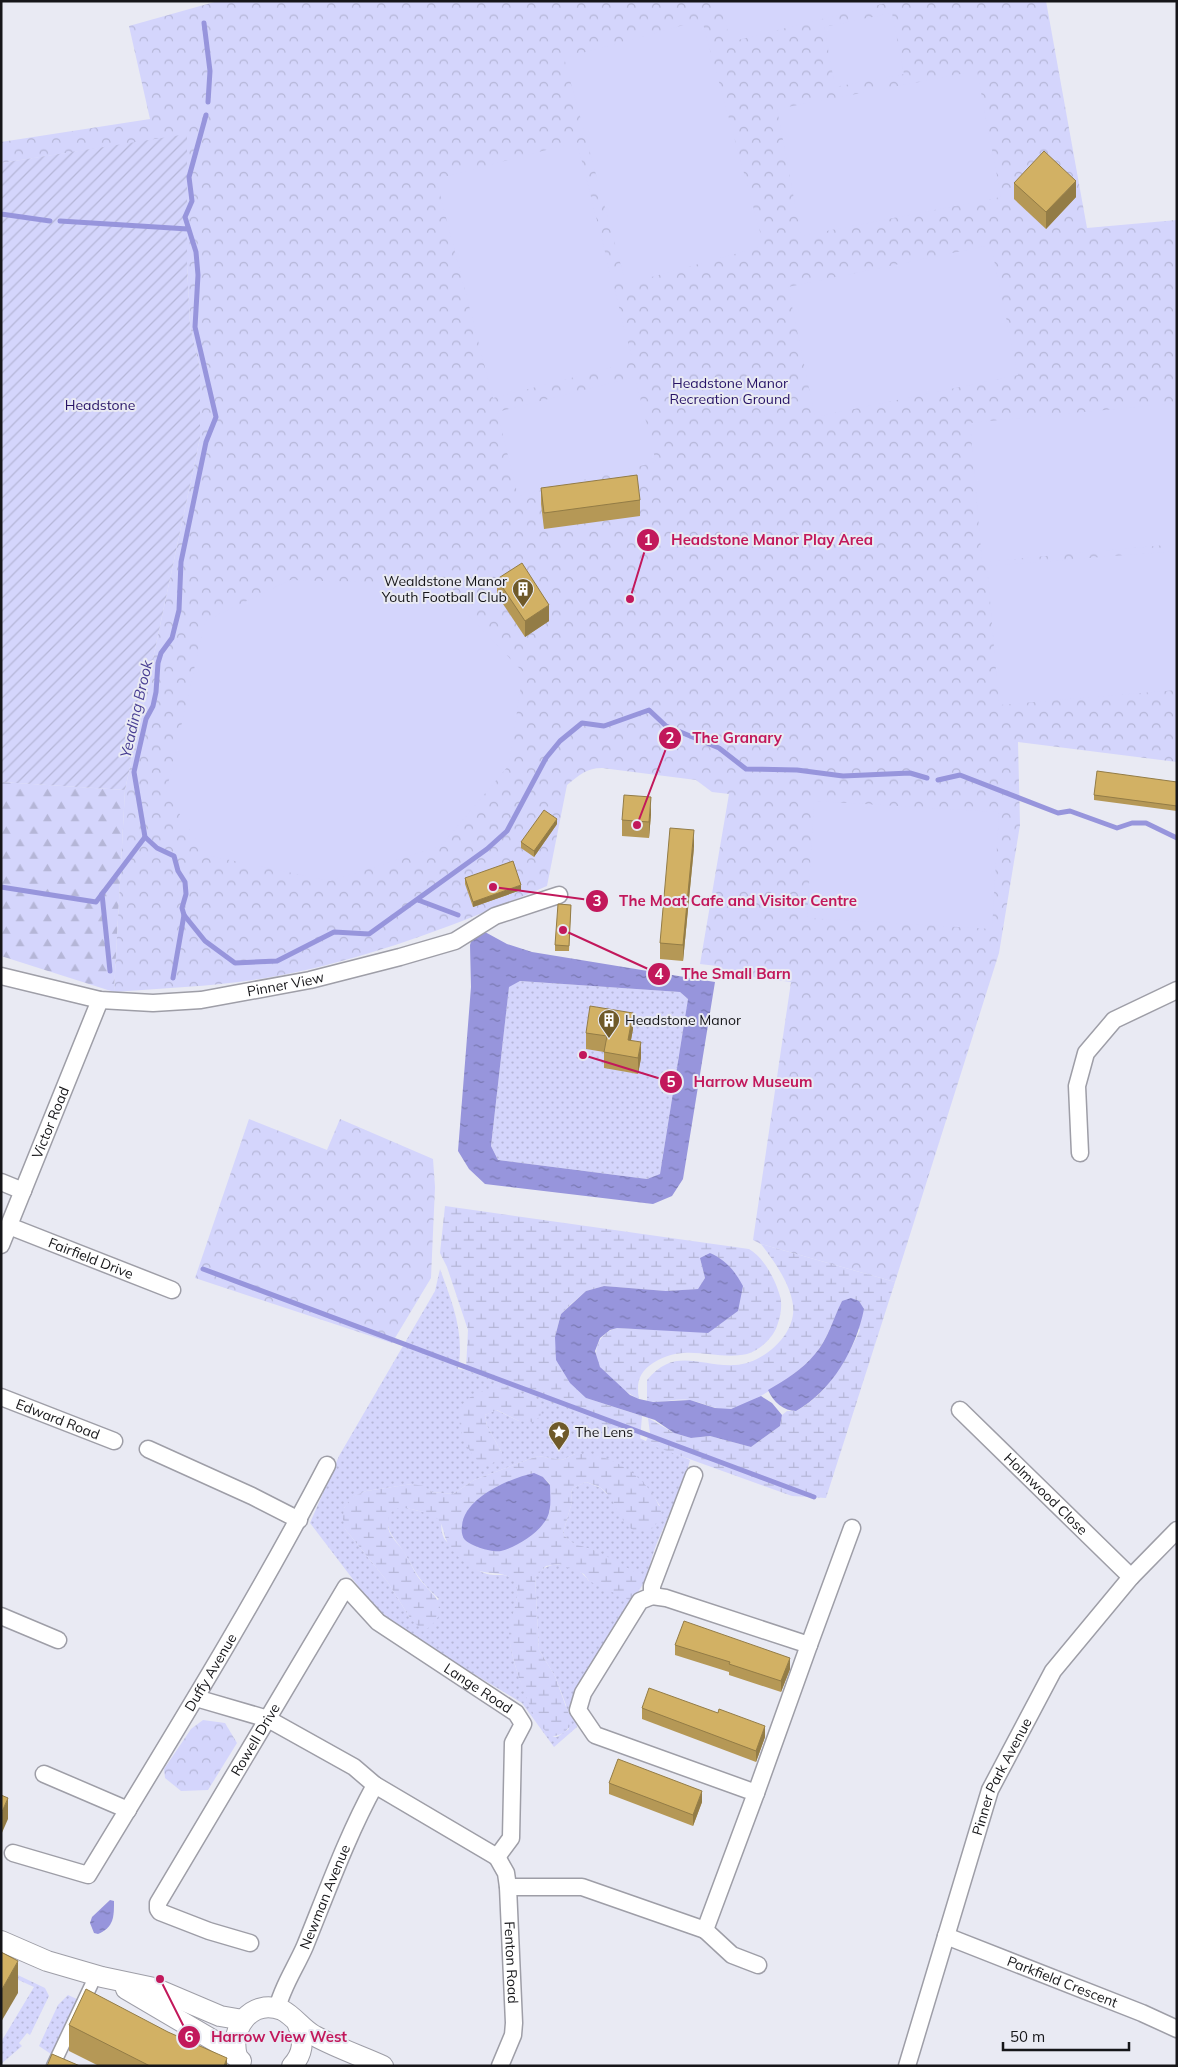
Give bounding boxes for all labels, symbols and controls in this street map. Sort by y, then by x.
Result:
park label: Headstone Manor Recreation Ground [669,374,791,408]
park label: Headstone [65,396,135,414]
callout: Headstone Manor Play Area [636,525,883,555]
text: 1 [643,530,653,549]
text: Headstone Manor Play Area [671,530,873,549]
place label: Wealdstone Manor Youth Football Club [381,572,508,606]
building icon: Wealdstone Manor Youth Football Club [511,577,535,608]
water label: Yeading Brook [116,657,157,760]
callout: The Granary [657,723,792,753]
text: 2 [665,728,675,747]
text: The Granary [692,728,783,747]
callout: The Moat Cafe and Visitor Centre [584,886,867,916]
text: 3 [592,891,602,910]
text: The Moat Cafe and Visitor Centre [619,891,857,910]
callout: The Small Barn [646,959,801,989]
text: 4 [654,964,664,983]
text: The Small Barn [681,964,791,983]
street label: Pinner View [246,968,326,1000]
building icon: Headstone Manor [597,1008,621,1039]
place label: Headstone Manor [625,1011,742,1029]
callout: Harrow Museum [658,1067,822,1097]
text: 5 [666,1072,676,1091]
text: Harrow Museum [694,1072,812,1091]
street label: Victor Road [28,1084,73,1161]
street label: Fairfield Drive [46,1233,136,1283]
street label: Edward Road [13,1395,102,1444]
place icon: The Lens [547,1420,571,1451]
place label: The Lens [575,1423,633,1441]
street label: Holmwood Close [1000,1449,1091,1539]
street label: Duffy Avenue [180,1630,241,1715]
street label: Lange Road [441,1659,516,1717]
street label: Rowell Drive [227,1700,284,1779]
street label: Pinner Park Avenue [968,1715,1036,1837]
street label: Newman Avenue [296,1842,354,1952]
street label: Fenton Road [501,1921,522,2004]
street label: Parkfield Crescent [1004,1952,1120,2012]
scale bar [1003,2020,1129,2052]
callout: Harrow View West [176,2022,357,2052]
text: 6 [184,2027,194,2046]
text: Harrow View West [211,2027,347,2046]
text: 50 m [1010,2027,1045,2046]

